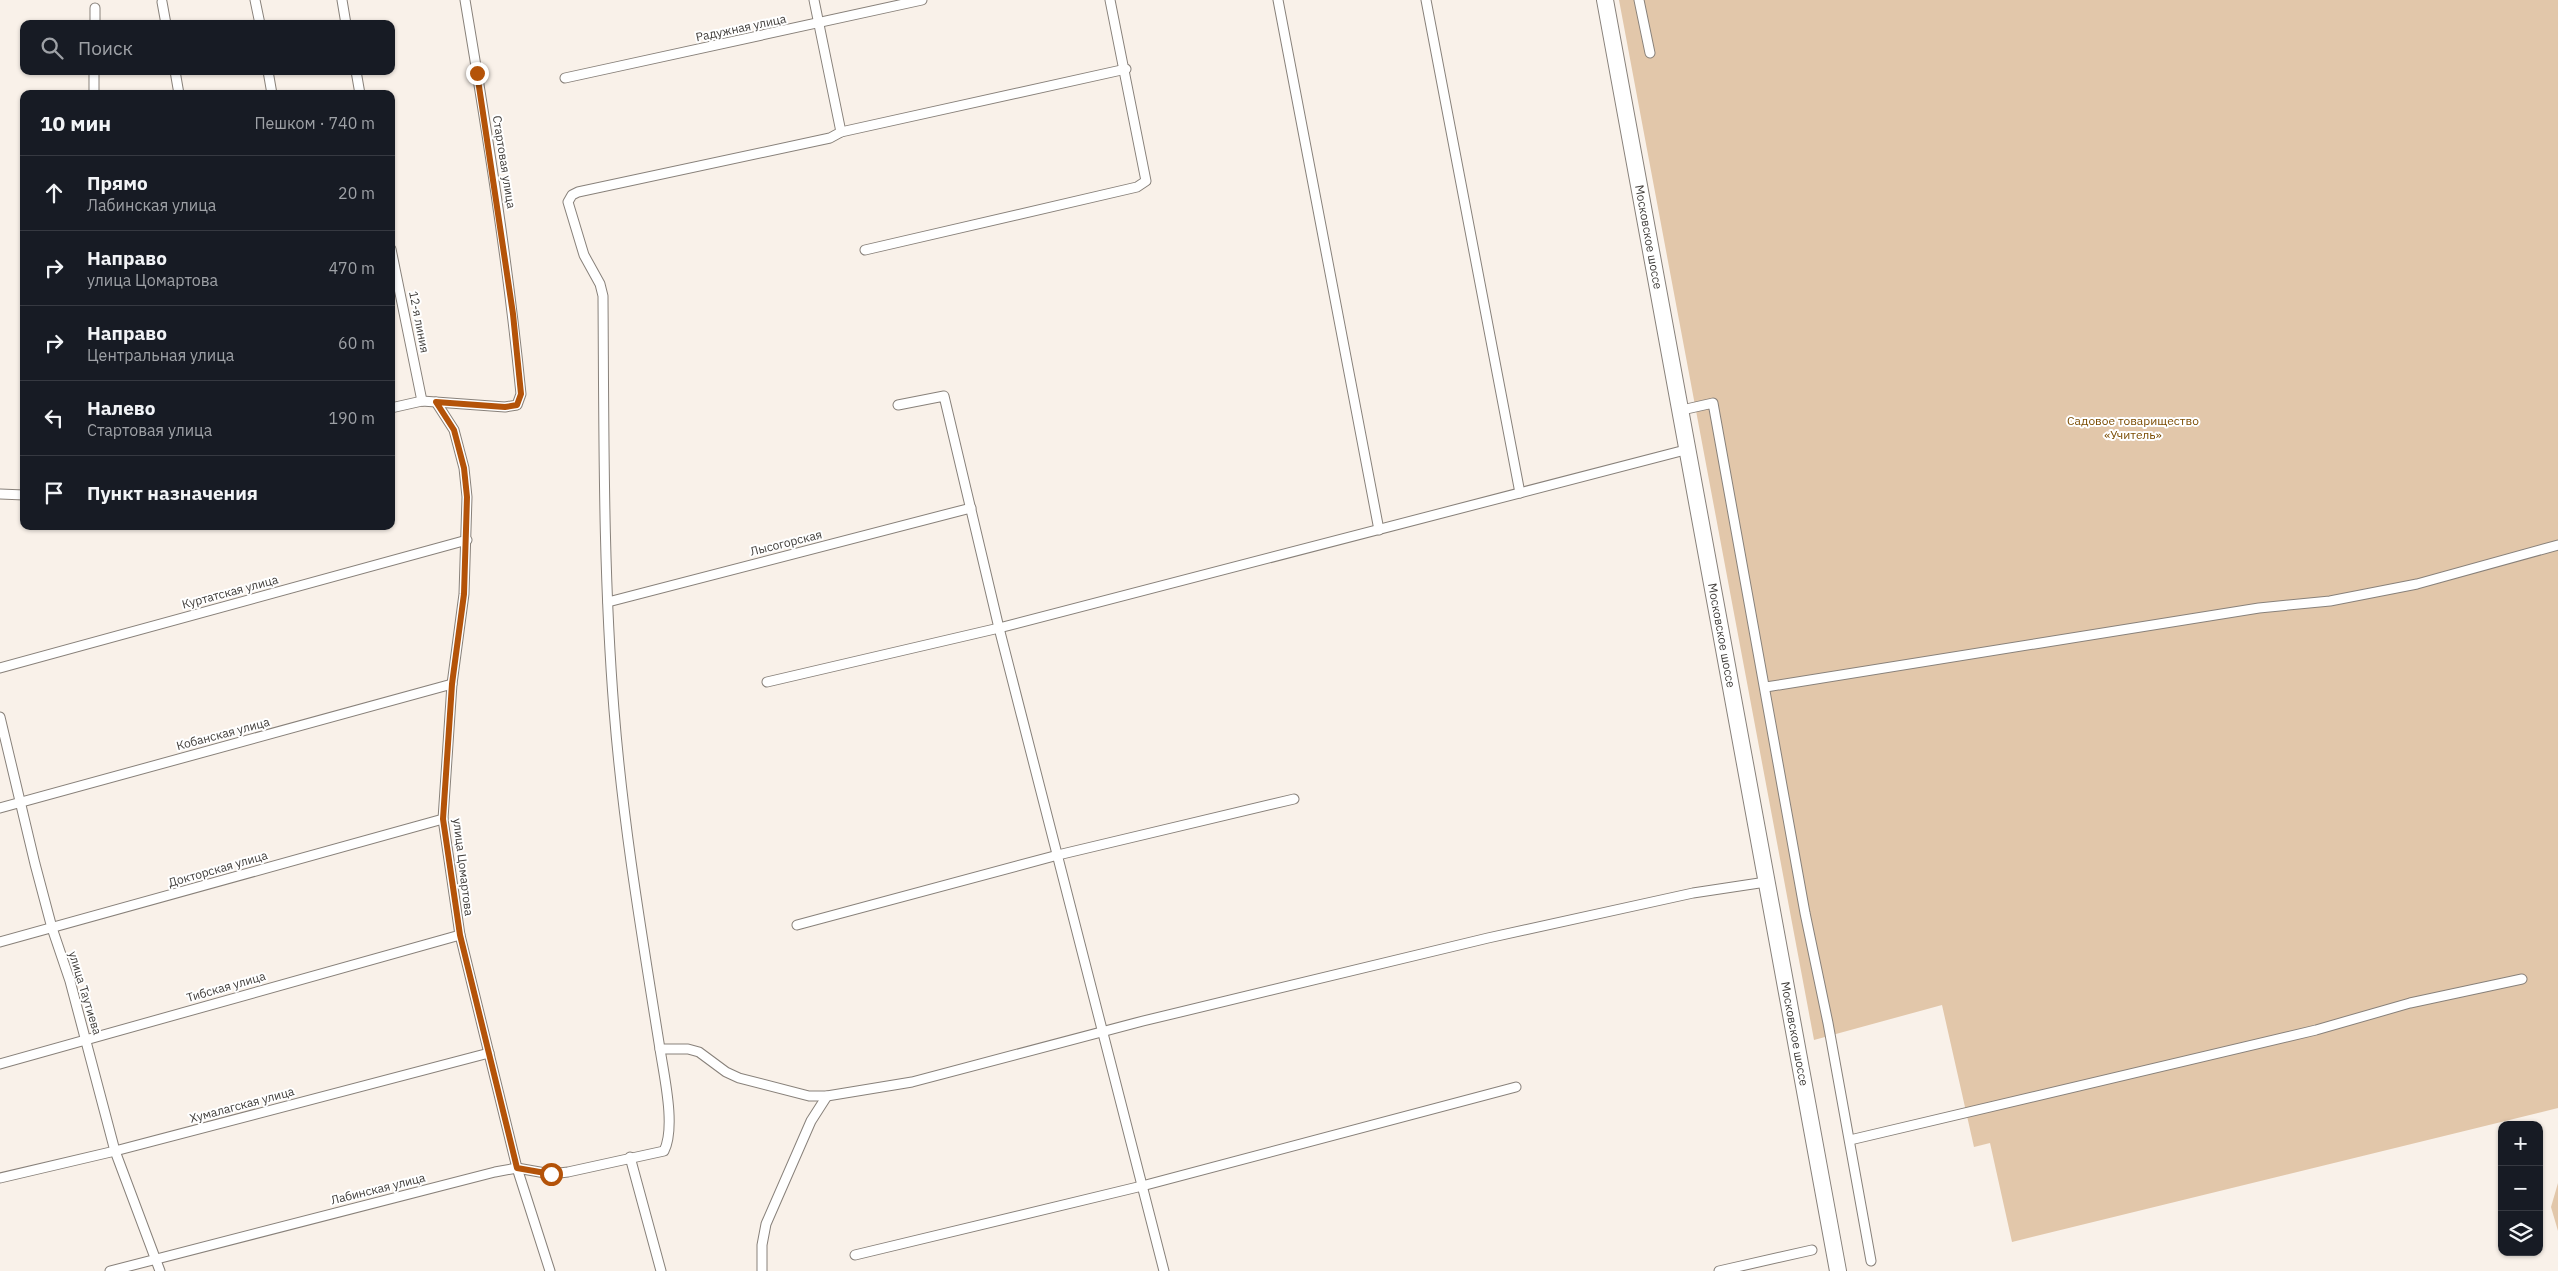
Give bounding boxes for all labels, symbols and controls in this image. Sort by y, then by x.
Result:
street label: Радужная улица [694,10,788,44]
search box [20,20,395,75]
icon: search [38,34,66,62]
text: Поиск [78,36,133,60]
route end [466,62,489,85]
text: 10 мин [40,109,111,137]
text: Пешком · 740 m [254,113,375,133]
street label: Стартовая улица [490,114,519,210]
text: Прямо [87,171,148,195]
icon: ahead [40,179,68,207]
text: 20 m [338,183,375,203]
street label: Московское шоссе [1632,184,1666,291]
text: Лабинская улица [87,195,216,215]
text: Направо [87,246,167,270]
icon: right [40,254,68,282]
text: 470 m [328,258,375,278]
text: улица Цомартова [87,270,218,290]
street label: 12-я линия [406,290,433,354]
text: Направо [87,321,167,345]
icon: right [40,329,68,357]
text: 60 m [338,333,375,353]
text: Центральная улица [87,345,234,365]
text: Налево [87,396,156,420]
icon: left [40,404,68,432]
text: 190 m [328,408,375,428]
park label: Садовое товарищество «Учитель» [2067,413,2199,442]
text: Стартовая улица [87,420,212,440]
icon: arrive [40,479,68,507]
text: Пункт назначения [87,481,258,505]
street label: Лысогорская [748,526,823,559]
street label: Куртатская улица [180,571,280,612]
street label: Московское шоссе [1705,582,1739,689]
street label: Кобанская улица [175,714,272,753]
street label: улица Цомартова [450,817,477,917]
street label: Докторская улица [166,847,270,890]
street label: улица Таутиева [66,949,106,1037]
street label: Тибская улица [185,968,268,1005]
street label: Московское шоссе [1778,980,1812,1088]
street label: Хумалагская улица [188,1083,296,1126]
map controls [2498,1121,2543,1256]
button: + [2498,1121,2543,1166]
route start [540,1163,563,1186]
button: − [2498,1166,2543,1211]
street label: Лабинская улица [329,1169,427,1208]
button: layers [2498,1211,2543,1256]

